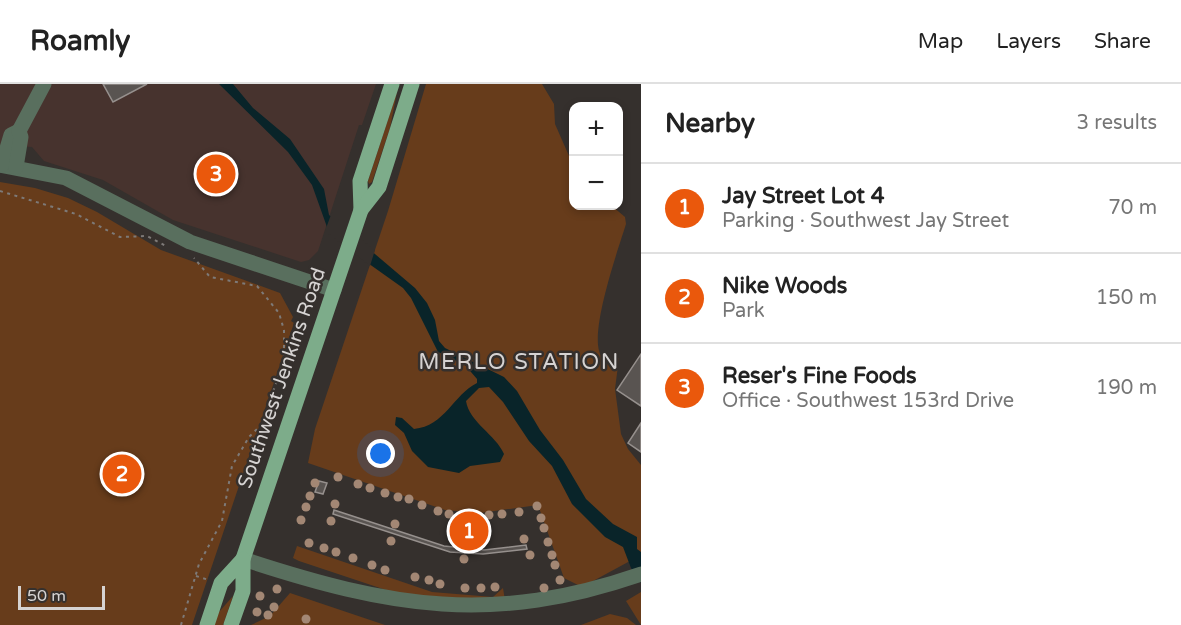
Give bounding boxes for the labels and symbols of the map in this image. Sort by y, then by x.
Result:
pin: 3 [196,152,236,196]
street label: Southwest Jenkins Road [233,265,331,491]
district label: MERLO STATION [418,349,620,375]
your location [366,439,395,468]
pin: 2 [102,452,142,496]
pin: 1 [450,508,488,554]
scale bar [18,583,105,610]

